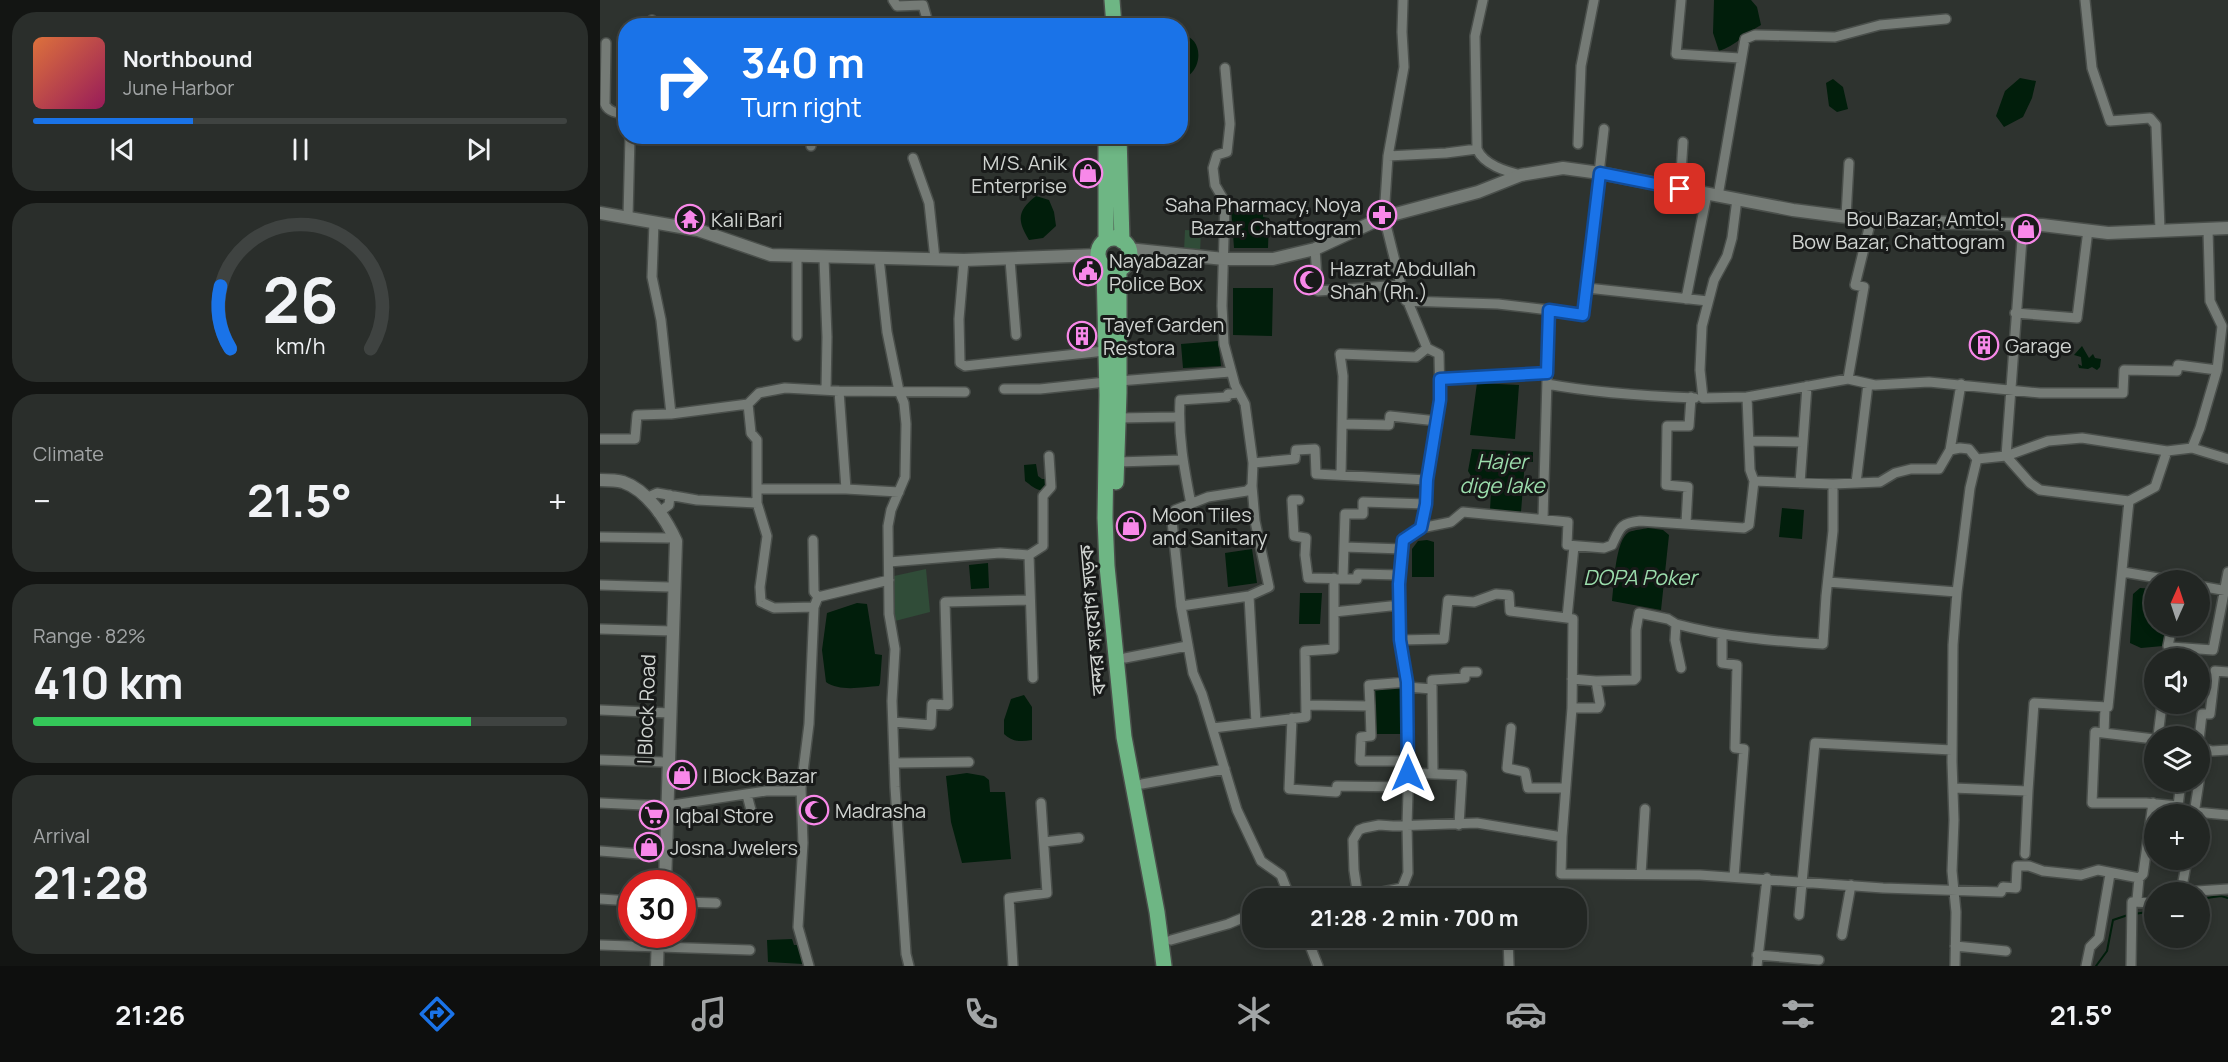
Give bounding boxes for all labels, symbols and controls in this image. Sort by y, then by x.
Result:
text: 340 m [741,33,865,91]
icon: right [642,42,720,120]
text: Northbound [123,44,253,74]
text: June Harbor [123,74,235,101]
text: Turn right [741,88,862,125]
icon: previous [106,133,139,166]
icon: pause [284,133,317,166]
icon: next [462,133,495,166]
place label: M/S. Anik Enterprise [971,149,1068,199]
shop icon: M/S. Anik Enterprise [1072,157,1104,189]
pin [1654,163,1705,214]
icon: arrive [1663,172,1696,205]
place label: Saha Pharmacy, Noya Bazar, Chattogram [1165,191,1361,241]
pharmacy icon: Saha Pharmacy, Noya Bazar, Chattogram [1366,199,1398,231]
temple icon: Kali Bari [674,203,706,235]
place label: Bou Bazar, Amtol, Bow Bazar, Chattogram [1792,205,2005,255]
place label: Kali Bari [711,206,783,233]
shop icon: Bou Bazar, Amtol, Bow Bazar, Chattogram [2010,213,2042,245]
place label: Nayabazar Police Box [1109,247,1206,297]
public building icon: Nayabazar Police Box [1072,255,1104,287]
place label: Hazrat Abdullah Shah (Rh.) [1330,255,1476,305]
text: 26 [262,256,338,342]
mosque icon: Hazrat Abdullah Shah (Rh.) [1293,264,1325,296]
place label: Tayef Garden Restora [1103,311,1224,361]
building icon: Tayef Garden Restora [1066,320,1098,352]
building icon: Garage [1968,329,2000,361]
text: km/h [275,332,325,361]
place label: Garage [2005,332,2072,359]
text: Climate [33,440,104,467]
water label: Hajer dige lake [1459,447,1546,499]
text: 21.5° [247,469,352,531]
text: − [33,478,51,523]
text: + [548,478,567,523]
place label: Moon Tiles and Sanitary [1152,501,1268,551]
shop icon: Moon Tiles and Sanitary [1115,510,1147,542]
street label: বন্দর সংযোগ সড়ক [1072,543,1112,697]
water label: DOPA Poker [1583,563,1699,591]
north arrow [2144,570,2210,636]
map controls [2144,570,2210,948]
text: Range · 82% [33,622,146,649]
button: sound [2144,648,2210,714]
text: 410 km [33,651,183,713]
street label: I Block Road [631,654,661,764]
button: layers [2144,726,2210,792]
position arrow [1376,741,1440,805]
shop icon: I Block Bazar [666,759,698,791]
place label: I Block Bazar [703,762,817,789]
mosque icon: Madrasha [798,794,830,826]
place label: Madrasha [835,797,926,824]
supermarket icon: Iqbal Store [638,799,670,831]
place label: Iqbal Store [675,802,774,829]
button: + [2144,804,2210,870]
text: Arrival [33,822,90,849]
shop icon: Josna Jwelers [633,831,665,863]
place label: Josna Jwelers [670,834,798,861]
text: 21:28 [33,851,149,913]
speed limit sign: 30 [618,870,696,948]
button: − [2144,882,2210,948]
text: 21:28 · 2 min · 700 m [1310,903,1519,933]
icon: directions [416,993,458,1035]
icon: music [688,993,730,1035]
icon: phone [960,993,1002,1035]
icon: climate [1233,993,1275,1035]
icon: car [1505,993,1547,1035]
icon: filters [1777,993,1819,1035]
text: 21:26 [115,996,185,1033]
text: 21.5° [2050,996,2113,1033]

